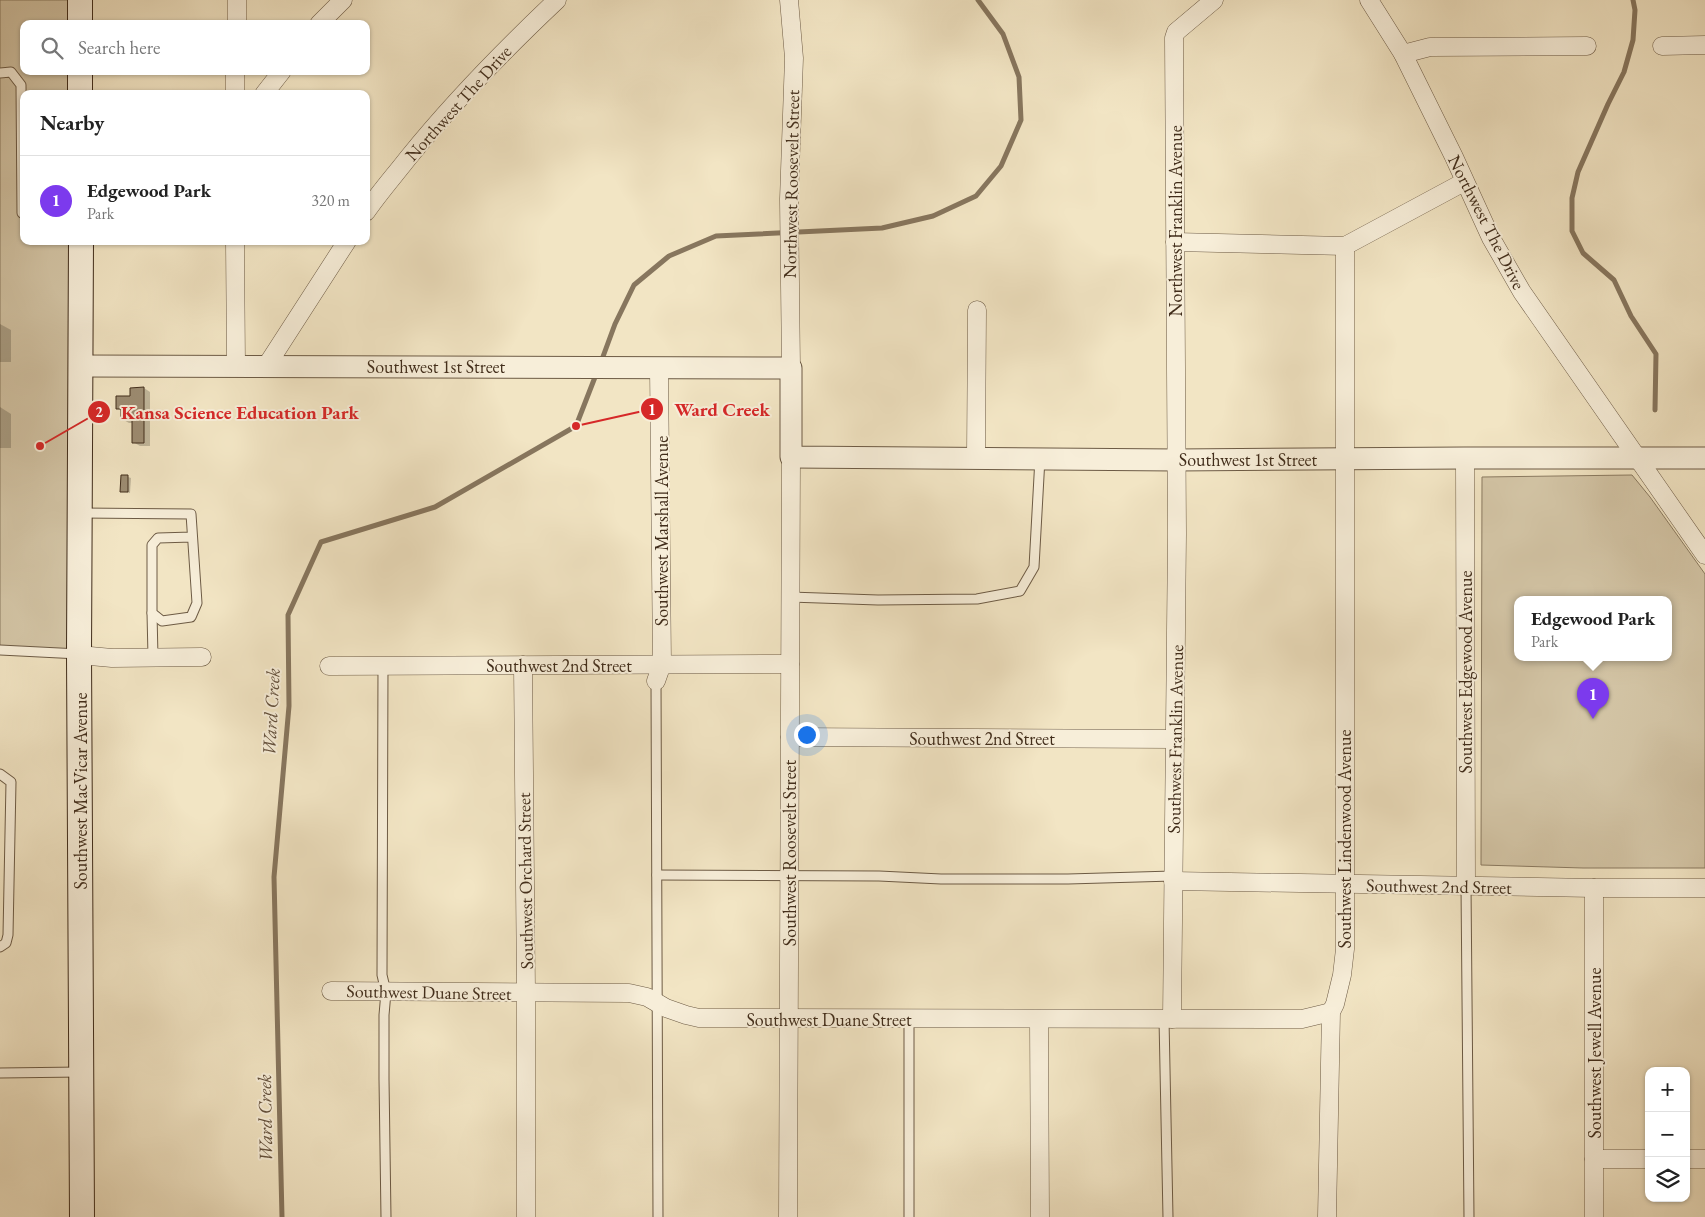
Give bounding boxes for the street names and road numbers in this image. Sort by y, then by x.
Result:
street label: Northwest The Drive [400,40,516,166]
street label: Northwest Roosevelt Street [778,89,804,279]
street label: Northwest Franklin Avenue [1164,125,1187,317]
street label: Northwest The Drive [1443,151,1531,293]
street label: Southwest 1st Street [367,355,506,378]
street label: Southwest Marshall Avenue [650,436,673,626]
street label: Southwest 1st Street [1179,448,1318,471]
street label: Southwest Edgewood Avenue [1454,571,1477,773]
street label: Southwest Franklin Avenue [1162,644,1188,834]
street label: Southwest 2nd Street [486,654,632,677]
street label: Southwest MacVicar Avenue [69,692,92,890]
street label: Southwest 2nd Street [909,727,1055,750]
street label: Southwest Lindenwood Avenue [1333,730,1356,948]
street label: Southwest Roosevelt Street [778,760,801,946]
street label: Southwest Orchard Street [512,792,538,970]
street label: Southwest 2nd Street [1366,873,1512,899]
street label: Southwest Jewell Avenue [1583,967,1606,1139]
street label: Southwest Duane Street [346,979,512,1005]
street label: Southwest Duane Street [746,1008,912,1031]

